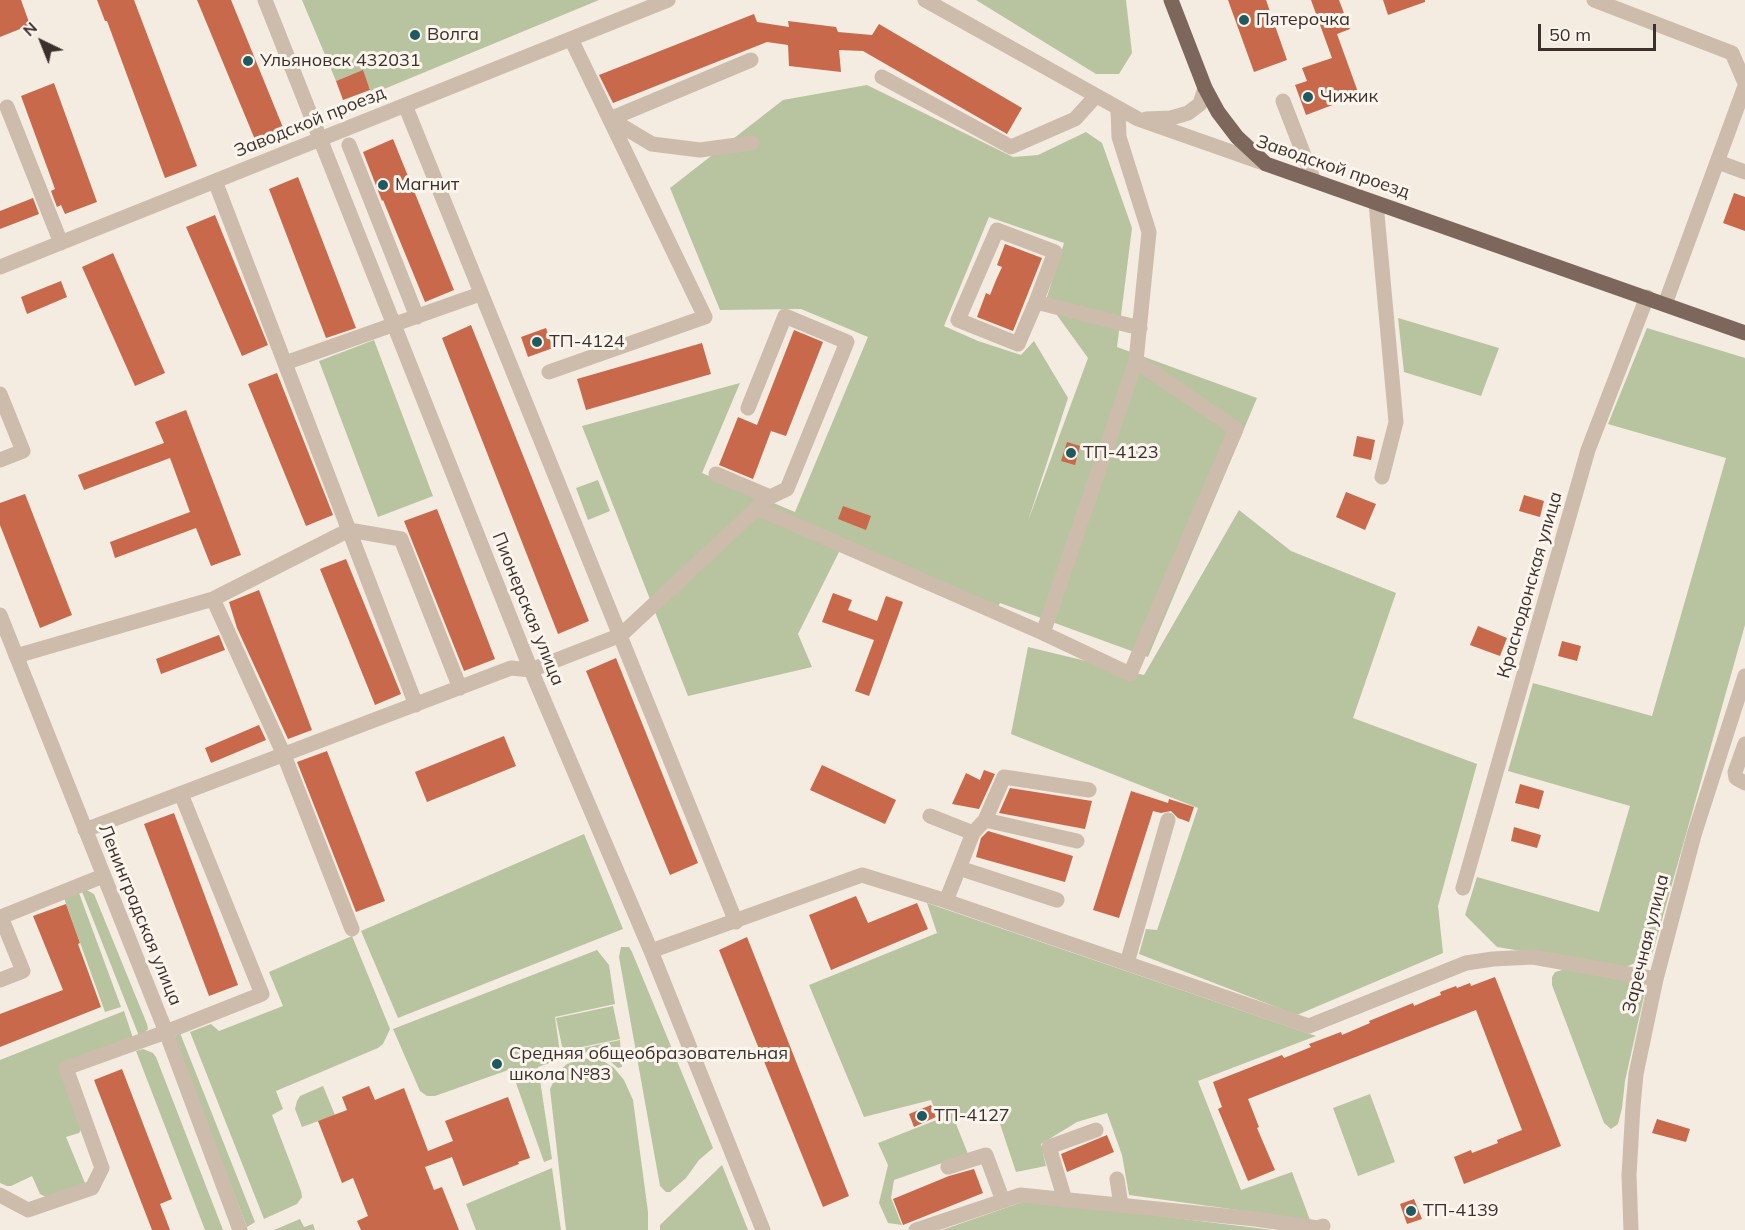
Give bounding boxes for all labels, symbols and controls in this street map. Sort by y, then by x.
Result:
place label: Пятерочка [1256,9,1350,31]
north arrow [12,12,72,72]
scale bar [1541,12,1660,50]
marker: Пятерочка [1237,13,1251,27]
text: N [18,17,41,40]
text: 50 m [1549,23,1591,46]
place label: Волга [427,24,479,46]
marker: Волга [408,28,422,42]
place label: Ульяновск 432031 [260,50,421,72]
marker: Ульяновск 432031 [241,54,255,68]
street label: Заводской проезд [231,82,389,162]
place label: Чижик [1320,86,1378,108]
marker: Чижик [1301,90,1315,104]
street label: Заводской проезд [1253,131,1413,203]
place label: Магнит [395,174,459,196]
marker: Магнит [376,178,390,192]
place label: ТП-4124 [549,331,625,353]
marker: ТП-4124 [530,335,544,349]
place label: ТП-4123 [1083,442,1159,464]
marker: ТП-4123 [1064,446,1078,460]
street label: Краснодонская улица [1493,489,1567,681]
street label: Пионерская улица [487,529,569,689]
street label: Ленинградская улица [94,821,186,1009]
street label: Заречная улица [1618,872,1674,1016]
place label: Средняя общеобразовательная школа №83 [509,1043,788,1086]
marker: Средняя общеобразовательная школа №83 [490,1057,504,1071]
place label: ТП-4127 [934,1105,1010,1127]
marker: ТП-4127 [915,1109,929,1123]
place label: ТП-4139 [1423,1200,1499,1222]
marker: ТП-4139 [1404,1204,1418,1218]

